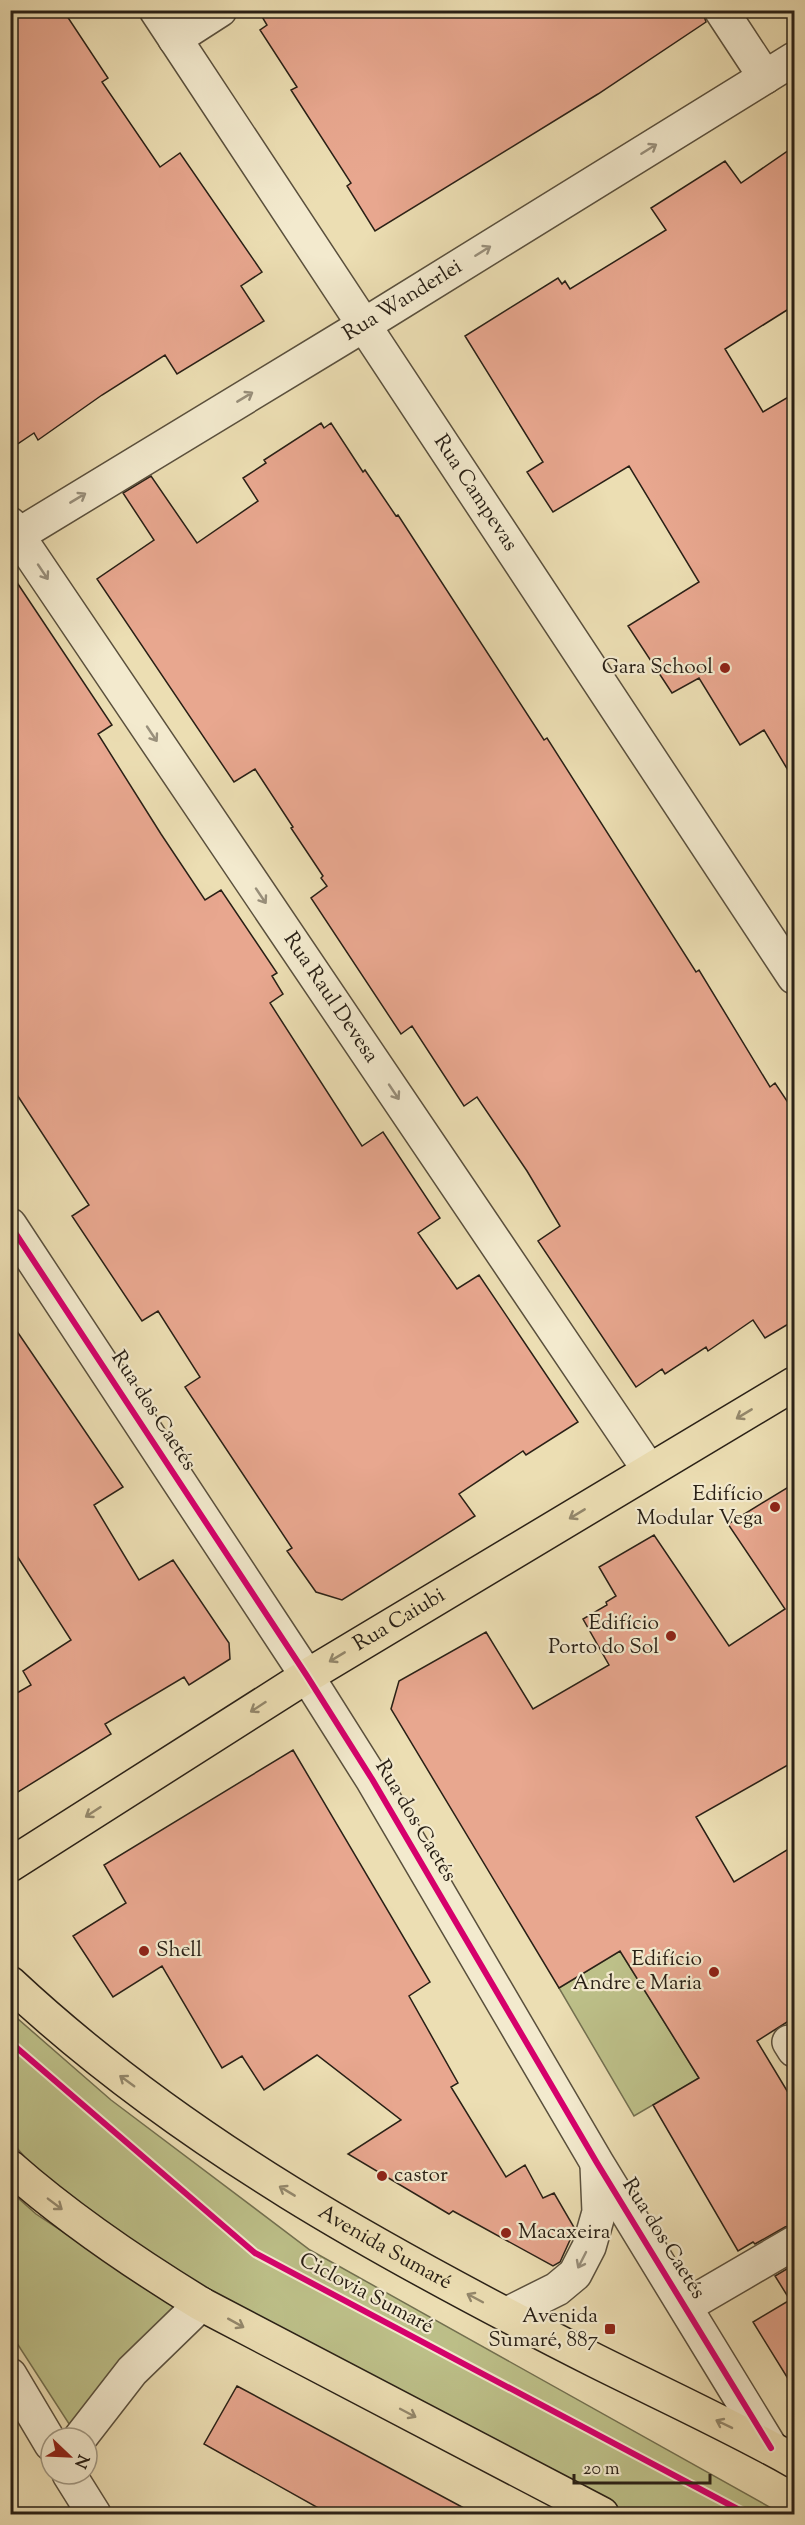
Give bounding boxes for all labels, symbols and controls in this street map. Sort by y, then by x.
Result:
one-way arrow [640,142,657,154]
one-way arrow [474,244,491,256]
street label: Rua Wanderlei [338,253,468,349]
one-way arrow [236,391,253,403]
street label: Rua Campevas [425,429,524,558]
one-way arrow [70,492,87,505]
one-way arrow [37,564,49,580]
place label: Gara School [602,653,713,683]
marker: Gara School [718,661,732,675]
one-way arrow [146,725,158,742]
one-way arrow [255,887,267,903]
street label: Rua Raul Devesa [275,927,385,1070]
one-way arrow [388,1083,400,1100]
street label: Rua dos Caetés [103,1345,203,1477]
one-way arrow [736,1408,753,1420]
place label: Edifício Modular Vega [637,1480,763,1534]
marker: Edifício Modular Vega [768,1500,782,1514]
one-way arrow [569,1508,586,1520]
street label: Rua Caiubi [348,1581,451,1660]
place label: Edifício Porto do Sol [548,1609,659,1663]
marker: Edifício Porto do Sol [664,1629,678,1643]
one-way arrow [329,1652,346,1664]
one-way arrow [250,1701,267,1713]
street label: Rua dos Caetés [367,1754,463,1888]
one-way arrow [86,1806,102,1818]
place label: Shell [156,1936,202,1966]
marker: Shell [137,1944,151,1958]
place label: Edifício Andre e Maria [572,1945,702,1999]
marker: Edifício Andre e Maria [707,1965,721,1979]
one-way arrow [119,2074,135,2087]
place label: castor [394,2161,448,2191]
marker: castor [375,2169,389,2183]
street label: Rua dos Caetés [614,2173,712,2305]
one-way arrow [279,2185,296,2197]
one-way arrow [47,2198,63,2211]
street label: Avenida Sumaré [312,2198,457,2298]
place label: Macaxeira [518,2218,611,2248]
marker: Macaxeira [499,2226,513,2240]
street label: Ciclovia Sumaré [293,2246,439,2342]
one-way arrow [576,2251,588,2269]
one-way arrow [467,2292,485,2303]
place label: Avenida Sumaré, 887 [488,2302,598,2356]
one-way arrow [227,2317,244,2329]
marker: Avenida Sumaré, 887 [603,2322,617,2336]
one-way arrow [399,2408,417,2419]
one-way arrow [715,2418,733,2430]
north arrow [39,2426,99,2486]
scale bar [574,2447,710,2485]
text: N [67,2451,94,2471]
text: 20 m [583,2457,620,2483]

